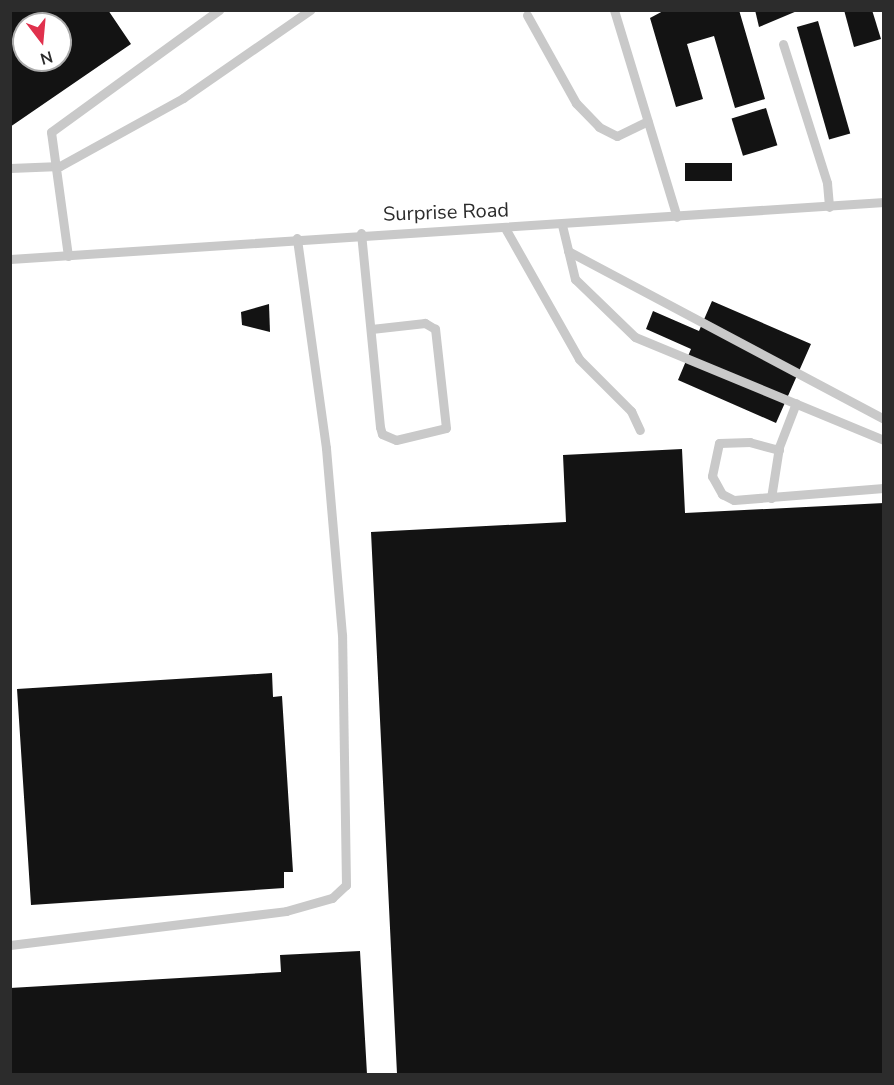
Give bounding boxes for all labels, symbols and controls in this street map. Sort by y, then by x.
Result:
north arrow [12,12,72,72]
text: N [38,45,55,70]
street label: Surprise Road [383,198,509,226]

